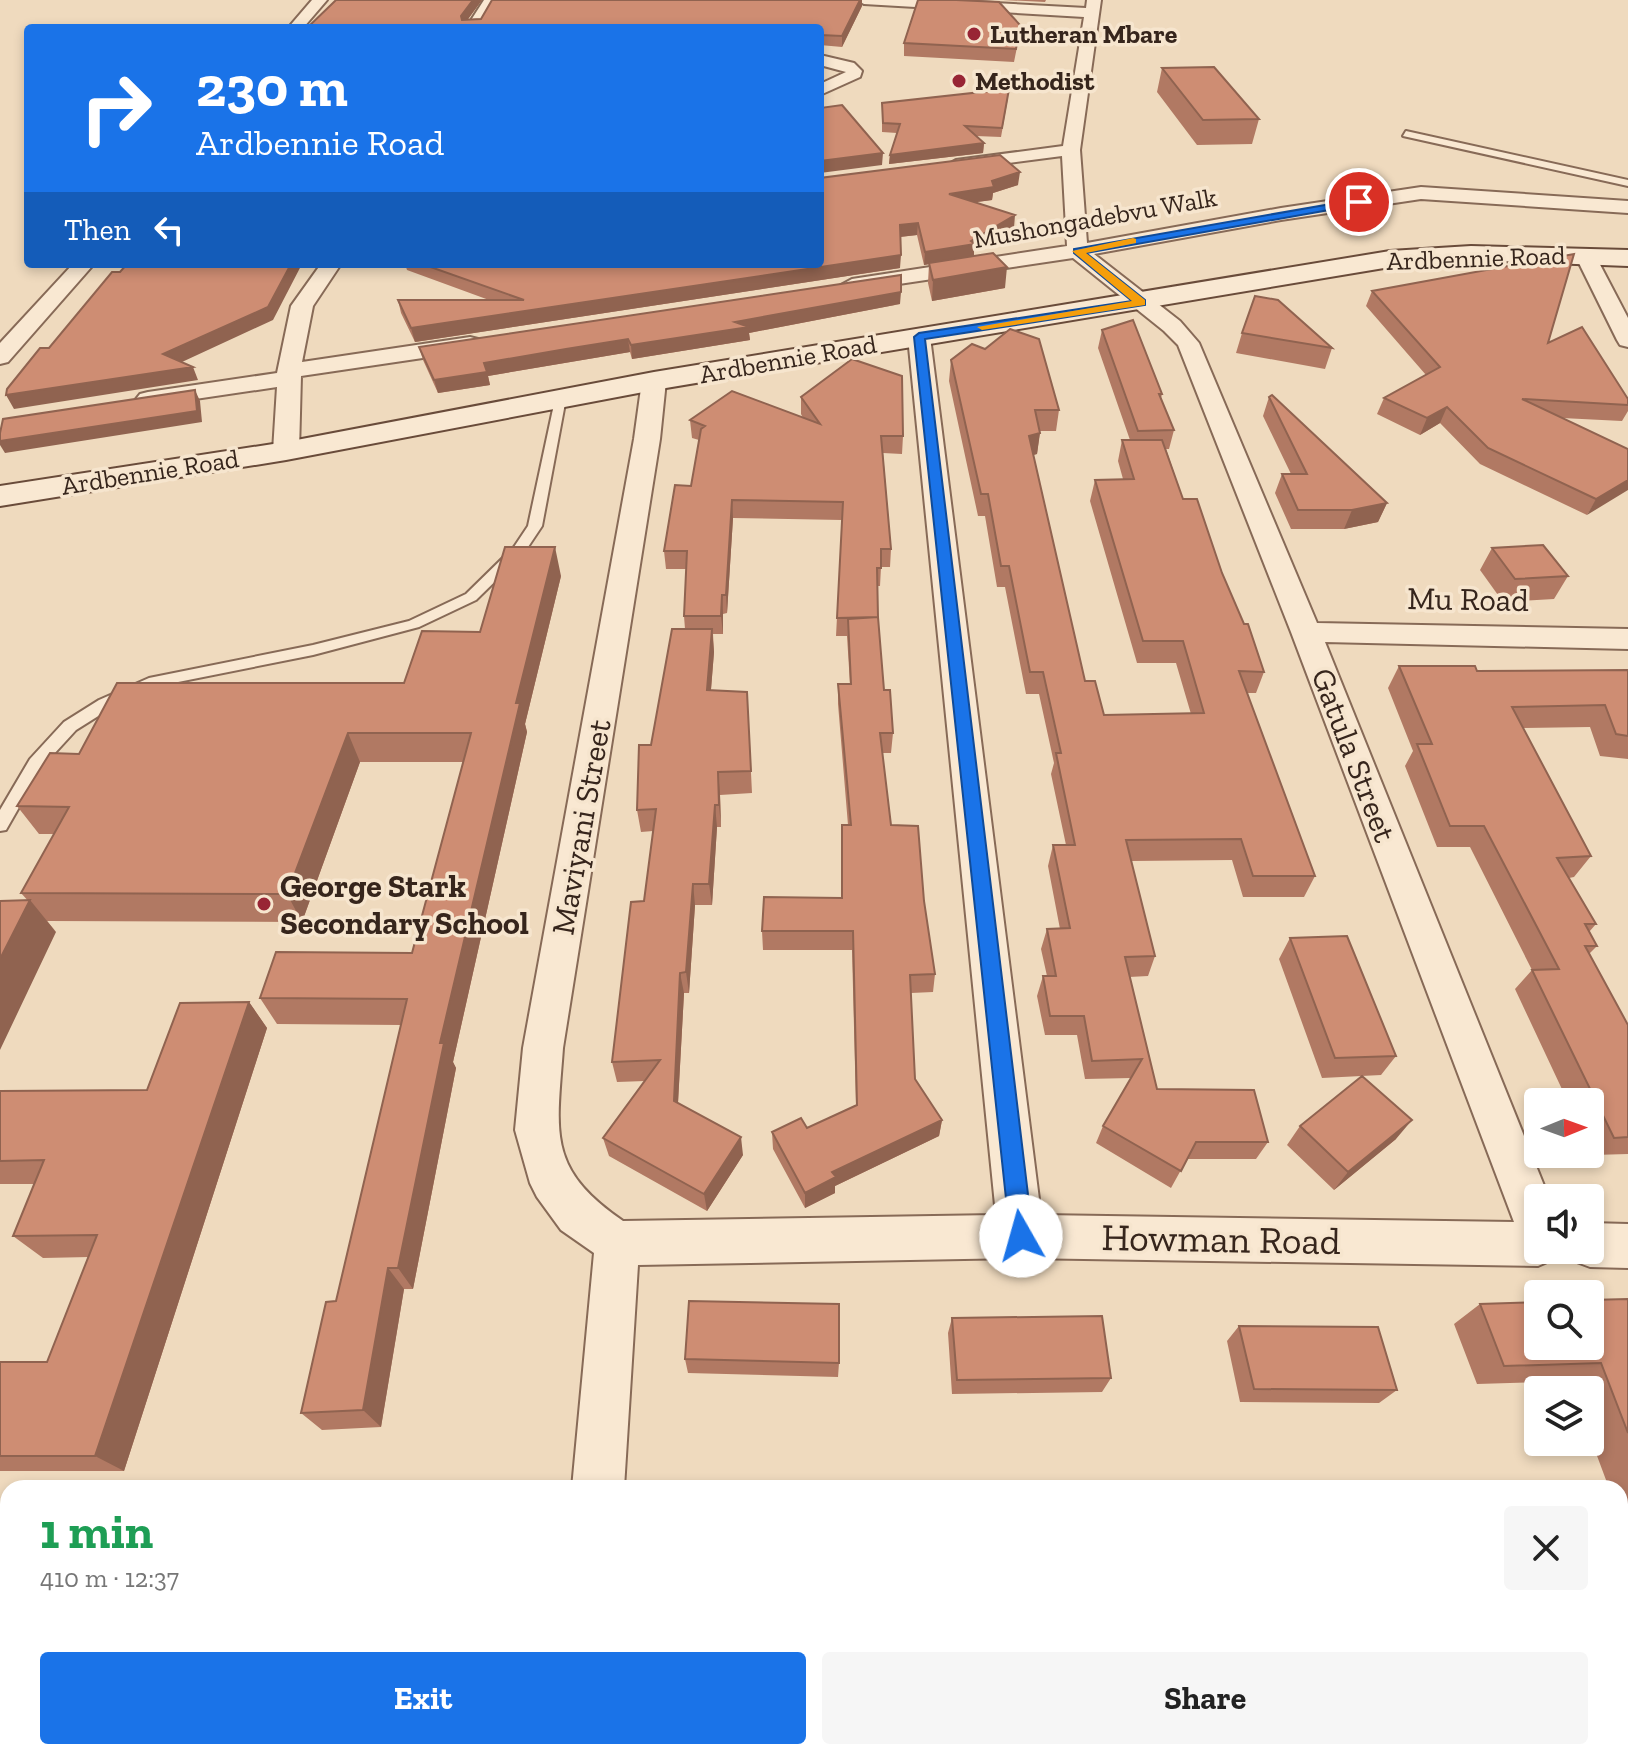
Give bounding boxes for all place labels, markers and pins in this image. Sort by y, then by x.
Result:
place label: Lutheran Mbare [990,18,1178,50]
marker: Lutheran Mbare [965,25,983,43]
place label: Methodist [975,65,1095,97]
marker: Methodist [950,72,968,90]
pin [1325,168,1393,236]
place label: George Stark Secondary School [280,867,529,942]
marker: George Stark Secondary School [255,895,273,913]

